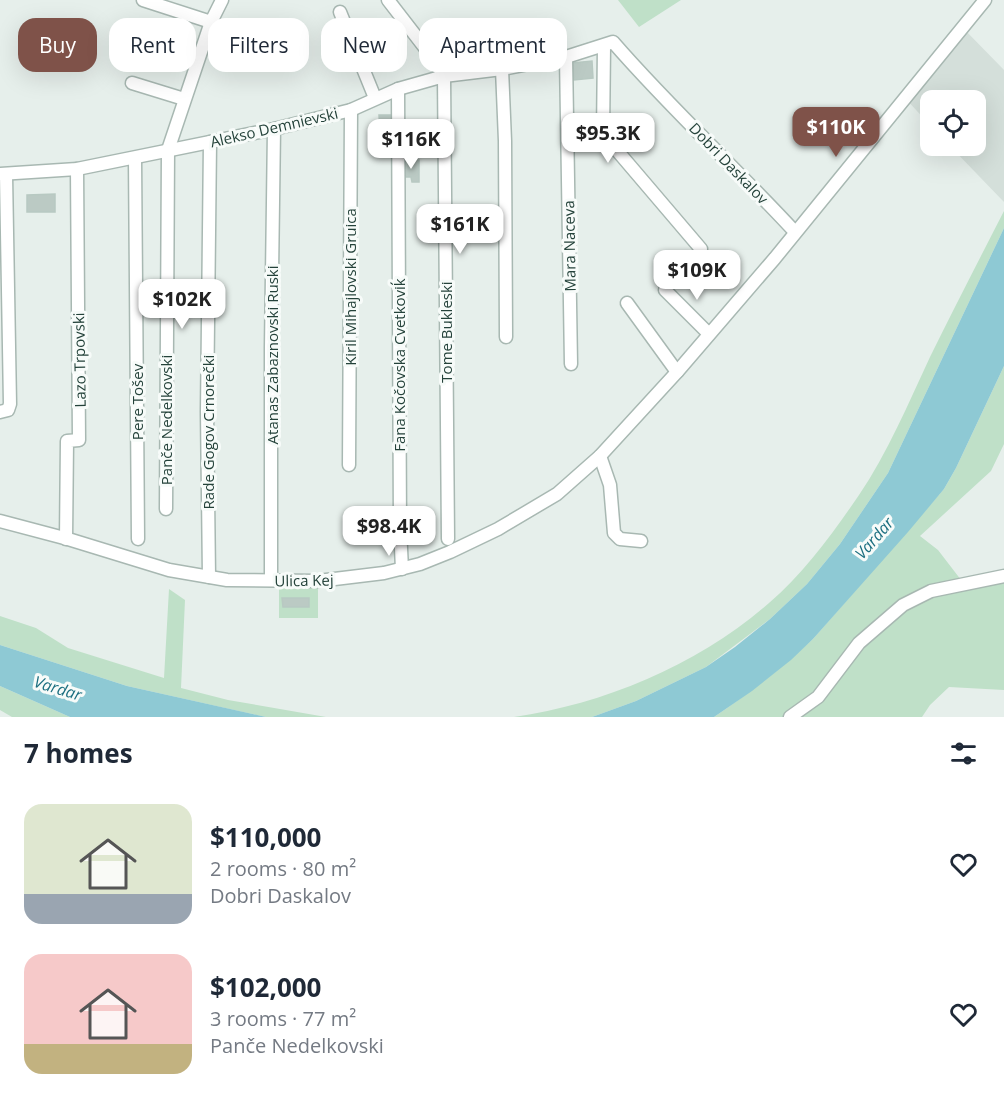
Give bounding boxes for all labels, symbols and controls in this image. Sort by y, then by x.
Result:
chip: Buy [18,18,97,72]
chip: Rent [109,18,196,72]
chip: Filters [208,18,309,72]
chip: New [321,18,407,72]
chip: Apartment [419,18,567,72]
map controls [920,90,986,156]
button: locate [920,90,986,156]
street label: Alekso Demnievski [208,103,340,151]
pin: $110K [794,107,878,158]
pin: $95.3K [559,113,657,164]
text: $110K [806,113,866,140]
street label: Dobri Daskalov [685,118,773,208]
pin: $116K [369,119,453,170]
text: $95.3K [576,119,640,146]
text: $116K [381,125,441,152]
street label: Mara Naceva [558,200,580,292]
pin: $161K [418,204,502,255]
street label: Kiril Mihajlovski Gruica [340,208,360,366]
text: $161K [430,210,490,237]
pin: $109K [655,250,739,301]
text: $109K [667,256,727,283]
street label: Atanas Zabaznovski Ruski [262,266,282,444]
street label: Fana Kočovska Cvetkoviḱ [389,278,409,452]
pin: $102K [140,279,224,330]
street label: Tome Bukleski [436,281,456,383]
text: $102K [152,285,212,312]
street label: Lazo Trpovski [68,312,90,408]
street label: Panče Nedelkovski [156,355,176,485]
street label: Rade Gogov Crnorečki [198,355,218,509]
street label: Pere Tošev [127,363,147,440]
pin: $98.4K [340,506,438,557]
text: $98.4K [357,512,421,539]
water label: Vardar [850,512,899,564]
street label: Ulica Kej [274,569,334,591]
water label: Vardar [31,670,85,706]
text: 7 homes [24,735,133,771]
icon: filters [947,737,980,770]
text: $110,000 [210,819,321,855]
icon: home [72,828,144,900]
icon: heart [947,848,980,881]
text: 2 rooms · 80 m² [210,855,356,882]
text: Dobri Daskalov [210,882,351,909]
text: $102,000 [210,969,321,1005]
icon: home [72,978,144,1050]
icon: heart [947,998,980,1031]
text: 3 rooms · 77 m² [210,1005,356,1032]
text: Panče Nedelkovski [210,1032,384,1059]

